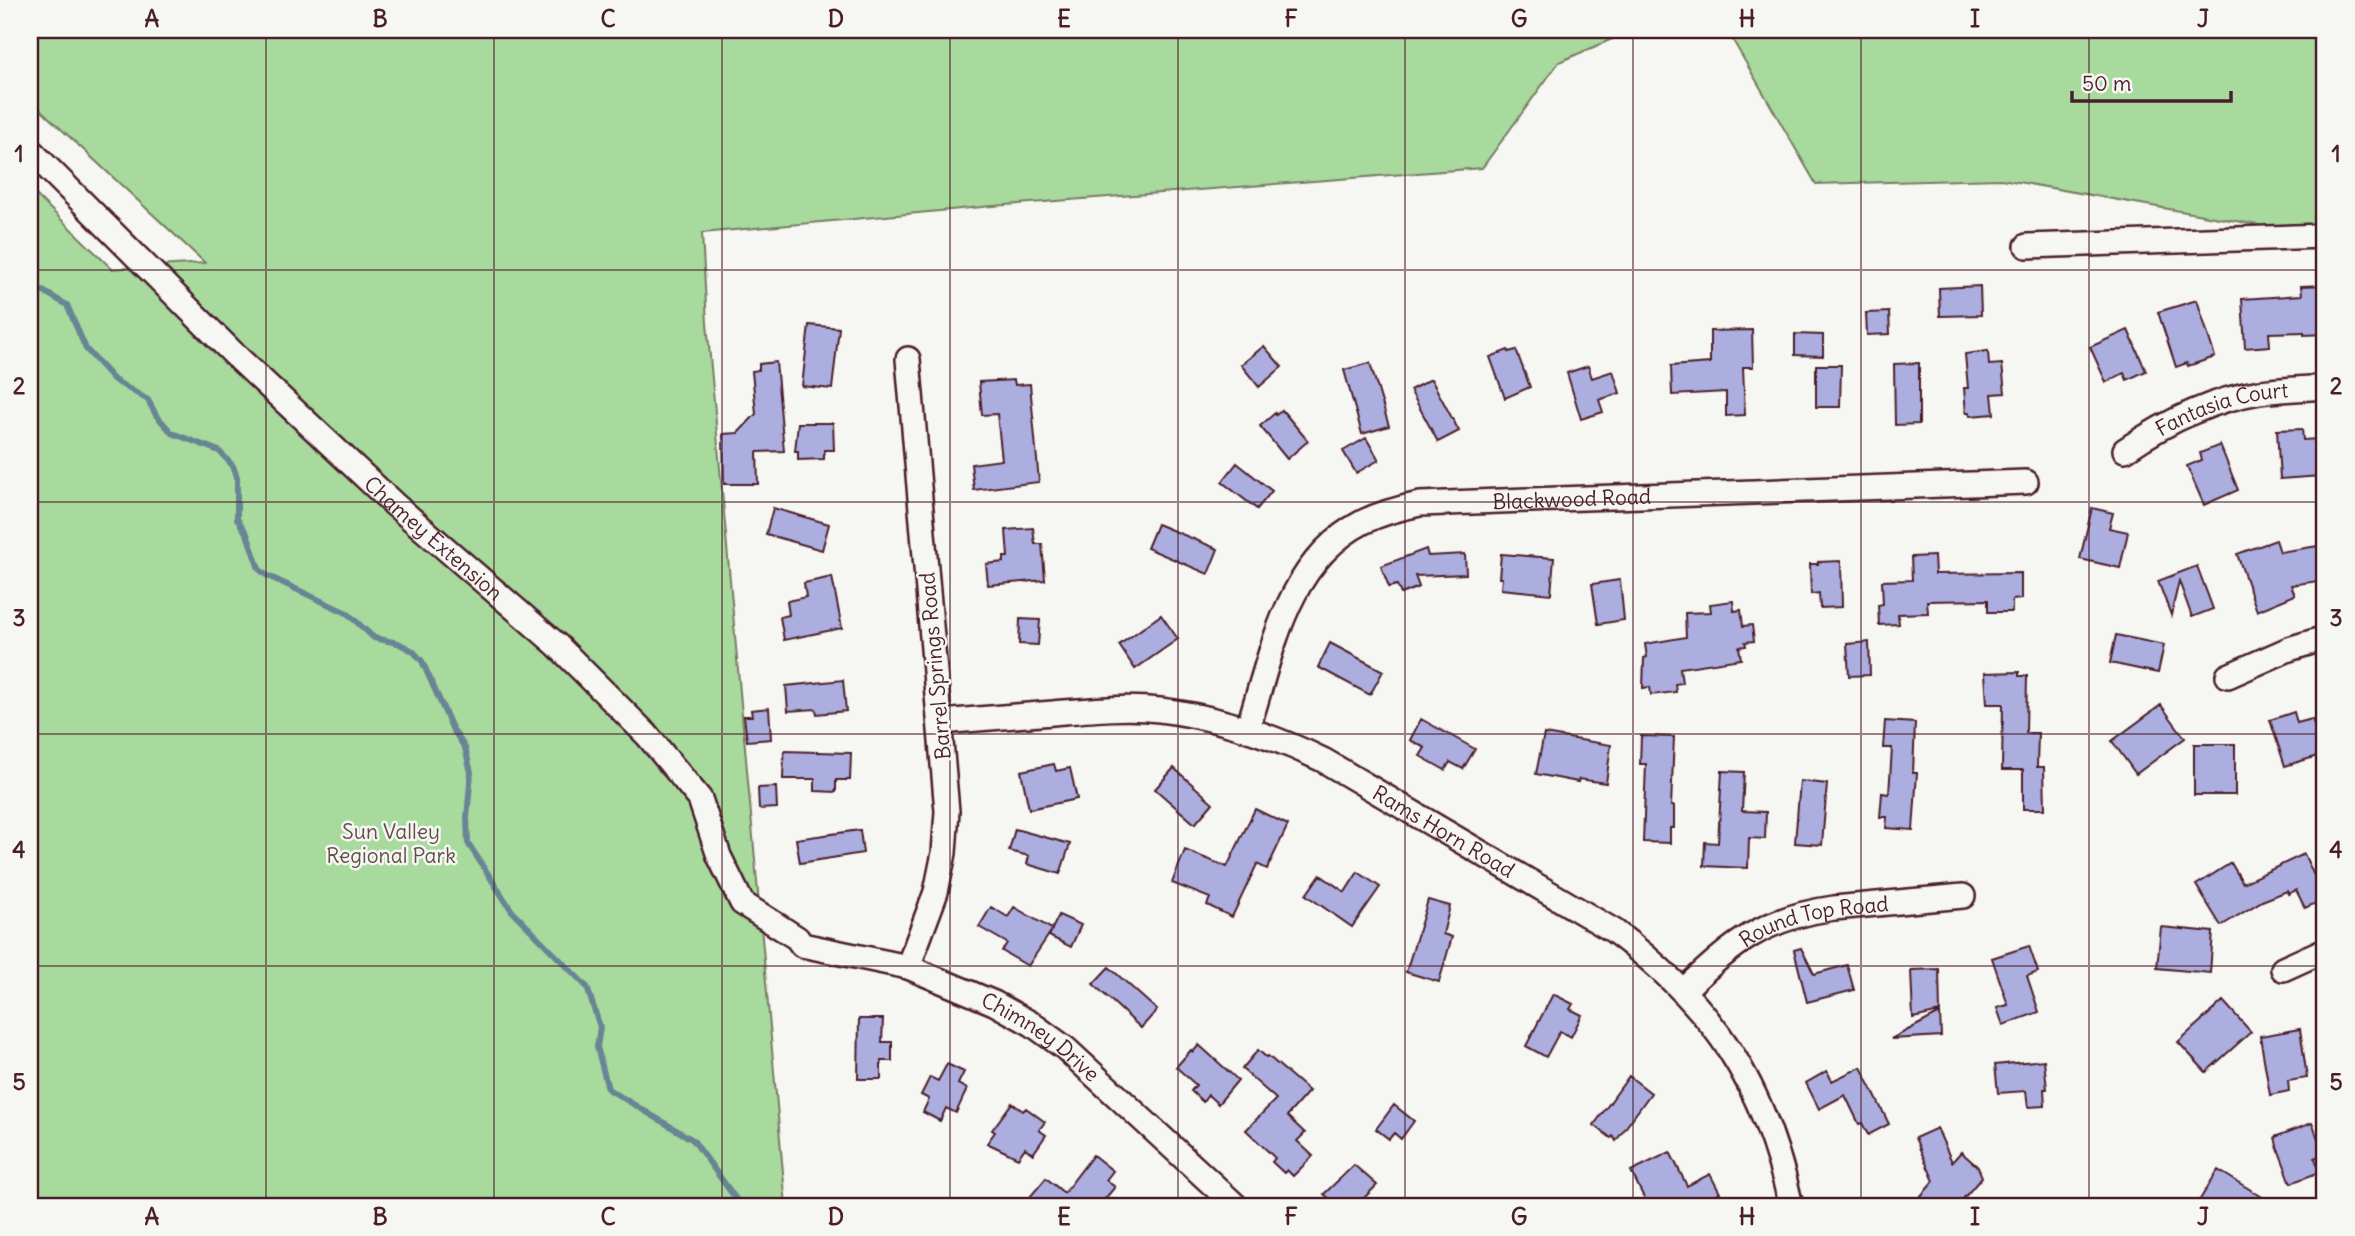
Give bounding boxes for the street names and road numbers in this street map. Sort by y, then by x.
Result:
street label: Fantasia Court [2150,376,2289,442]
street label: Chamey Extension [359,470,509,606]
street label: Blackwood Road [1492,482,1652,515]
street label: Barrel Springs Road [913,571,957,761]
street label: Rams Horn Road [1368,779,1520,883]
street label: Round Top Road [1734,889,1890,953]
street label: Chimney Drive [978,986,1106,1087]

